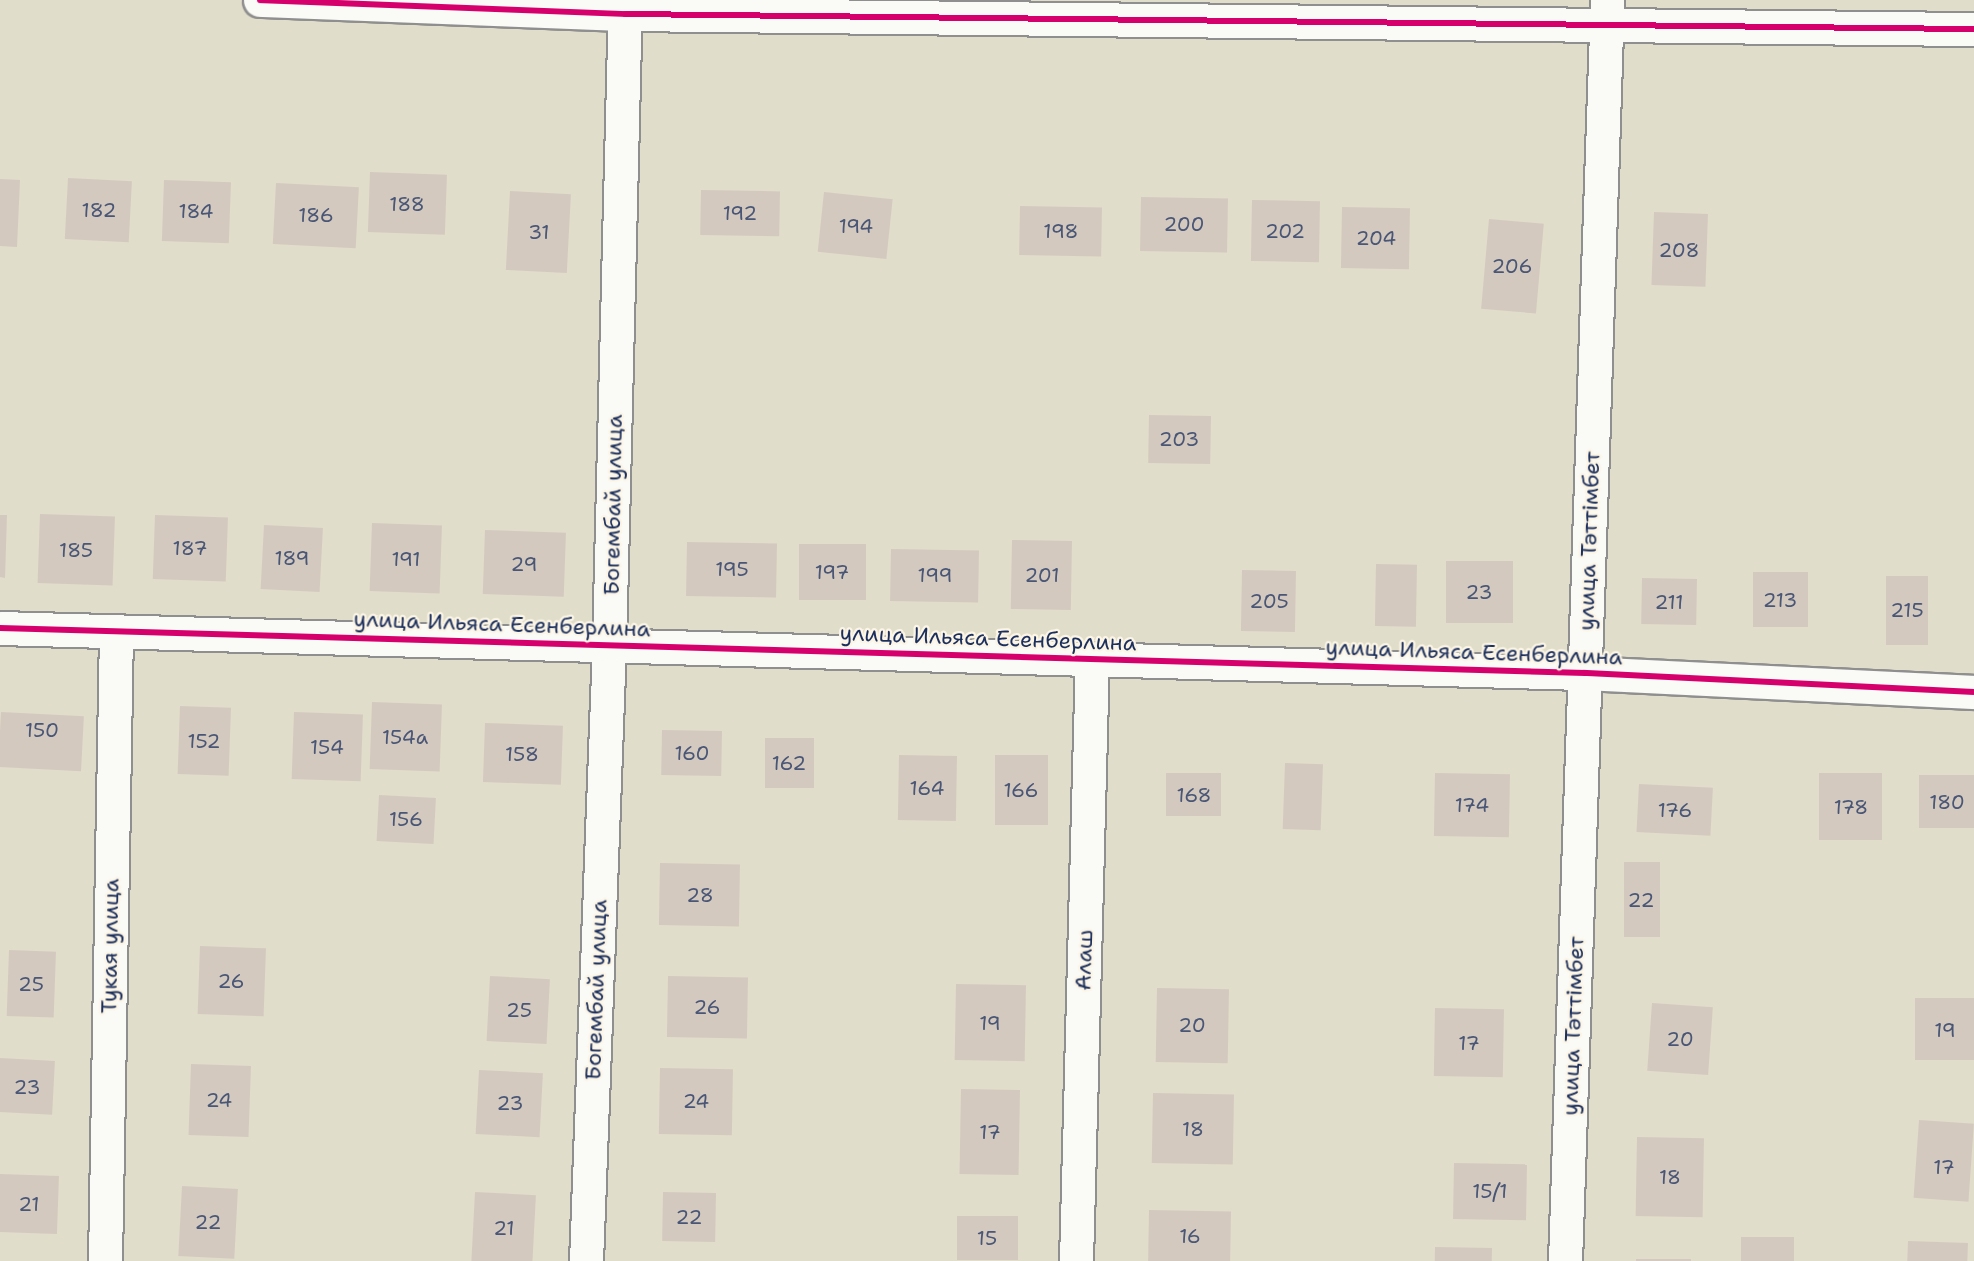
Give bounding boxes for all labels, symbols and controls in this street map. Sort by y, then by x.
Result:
house number: 188 [389,192,425,216]
house number: 182 [82,198,116,222]
house number: 184 [178,199,214,223]
house number: 192 [723,201,757,225]
house number: 186 [298,203,334,227]
house number: 200 [1163,212,1205,236]
house number: 194 [839,214,873,238]
house number: 198 [1043,219,1079,243]
house number: 202 [1265,219,1305,243]
house number: 31 [528,220,550,244]
house number: 204 [1356,226,1396,250]
house number: 208 [1658,238,1700,262]
house number: 206 [1492,254,1532,278]
street label: Богембай улица [598,414,628,596]
house number: 203 [1159,427,1199,451]
street label: улица Тәттімбет [1573,451,1605,631]
house number: 187 [173,536,207,560]
house number: 185 [59,538,93,562]
house number: 189 [274,546,310,570]
house number: 191 [391,547,421,571]
house number: 29 [511,552,537,576]
house number: 195 [715,557,749,581]
house number: 197 [815,560,849,584]
house number: 199 [918,563,952,587]
house number: 201 [1024,563,1060,587]
house number: 23 [1466,580,1492,604]
house number: 213 [1763,588,1797,612]
house number: 205 [1249,589,1289,613]
house number: 211 [1654,590,1684,614]
house number: 215 [1890,598,1924,622]
street label: улица Ильяса Есенберлина [353,606,651,642]
street label: улица Ильяса Есенберлина [839,620,1137,656]
street label: улица Ильяса Есенберлина [1325,634,1623,670]
house number: 150 [25,718,59,742]
house number: 154а [382,725,428,749]
house number: 152 [187,729,221,753]
house number: 154 [310,735,344,759]
house number: 160 [674,741,710,765]
house number: 158 [505,742,539,766]
house number: 162 [772,751,806,775]
house number: 164 [910,776,944,800]
house number: 166 [1003,778,1039,802]
house number: 168 [1177,783,1211,807]
house number: 180 [1929,790,1965,814]
house number: 174 [1455,793,1489,817]
house number: 178 [1834,795,1868,819]
house number: 176 [1658,798,1692,822]
house number: 156 [389,807,423,831]
street label: Тукая улица [96,878,124,1014]
house number: 28 [686,883,714,907]
house number: 22 [1628,888,1654,912]
street label: Богембай улица [580,899,612,1081]
street label: Алаш [1070,929,1098,991]
street label: улица Тәттімбет [1557,936,1589,1116]
house number: 26 [217,969,245,993]
house number: 25 [18,972,44,996]
house number: 26 [693,995,721,1019]
house number: 25 [506,998,532,1022]
house number: 19 [979,1011,1001,1035]
house number: 20 [1178,1013,1206,1037]
house number: 19 [1934,1018,1956,1042]
house number: 20 [1666,1027,1694,1051]
house number: 17 [1458,1031,1480,1055]
house number: 23 [14,1075,40,1099]
house number: 24 [206,1088,232,1112]
house number: 24 [683,1089,709,1113]
house number: 23 [497,1091,523,1115]
house number: 18 [1182,1117,1204,1141]
house number: 17 [979,1120,1001,1144]
house number: 17 [1933,1155,1955,1179]
house number: 18 [1659,1165,1681,1189]
house number: 15/1 [1472,1179,1508,1203]
house number: 21 [18,1192,40,1216]
house number: 22 [676,1205,702,1229]
house number: 22 [195,1210,221,1234]
house number: 21 [493,1216,515,1240]
house number: 16 [1179,1224,1201,1248]
house number: 15 [977,1226,997,1250]

